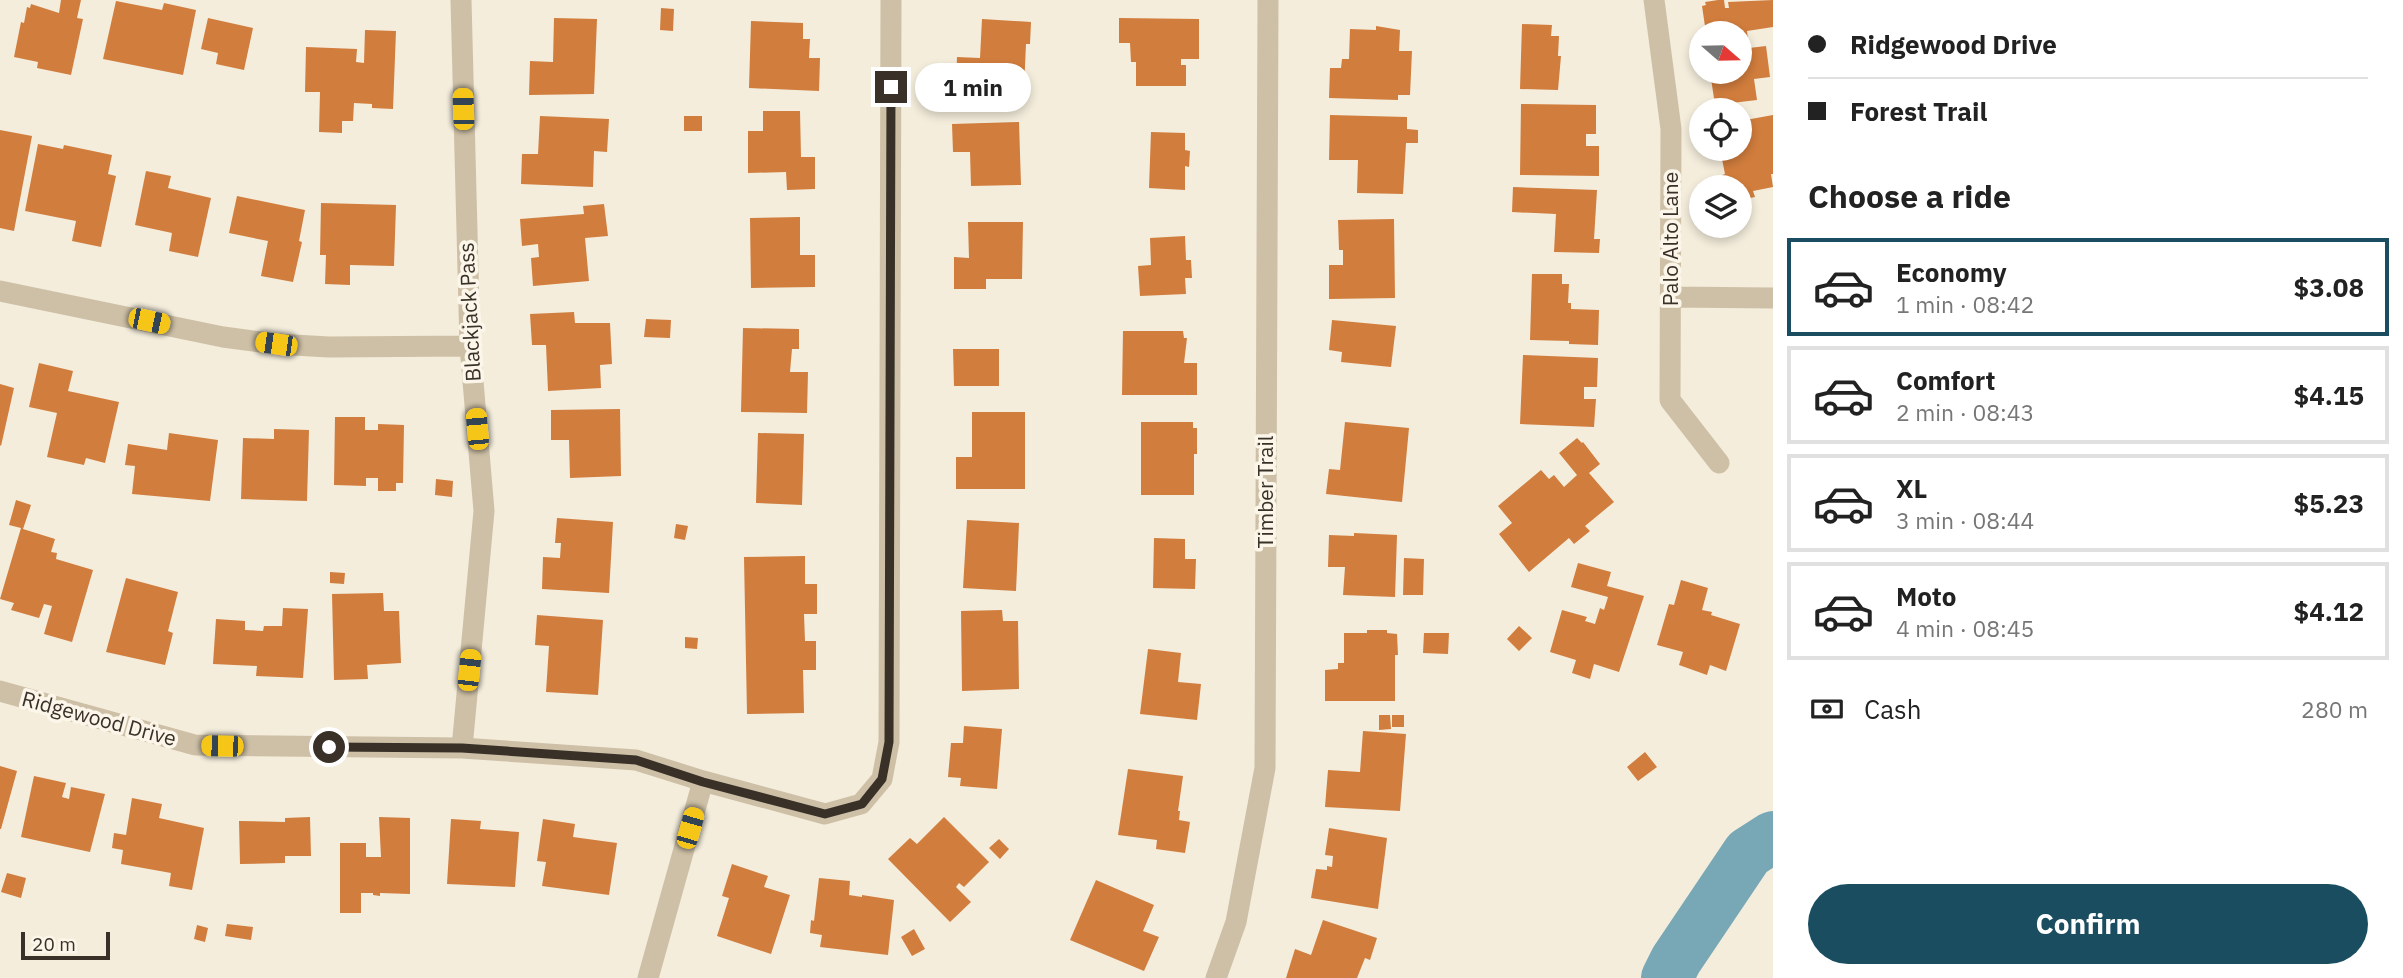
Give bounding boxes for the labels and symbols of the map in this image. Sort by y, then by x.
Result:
north arrow [1689,21,1752,84]
callout: 1 min [916,62,1031,112]
route end [875,71,907,103]
car [452,88,475,130]
street label: Palo Alto Lane [1656,172,1684,306]
street label: Blackjack Pass [451,242,487,382]
car [127,306,172,336]
car [254,331,299,357]
car [465,407,490,451]
street label: Timber Trail [1251,435,1279,548]
car [457,648,482,692]
street label: Ridgewood Drive [19,684,180,752]
route start [313,731,345,763]
car [201,735,244,757]
car [675,805,706,851]
scale bar [21,929,110,961]

